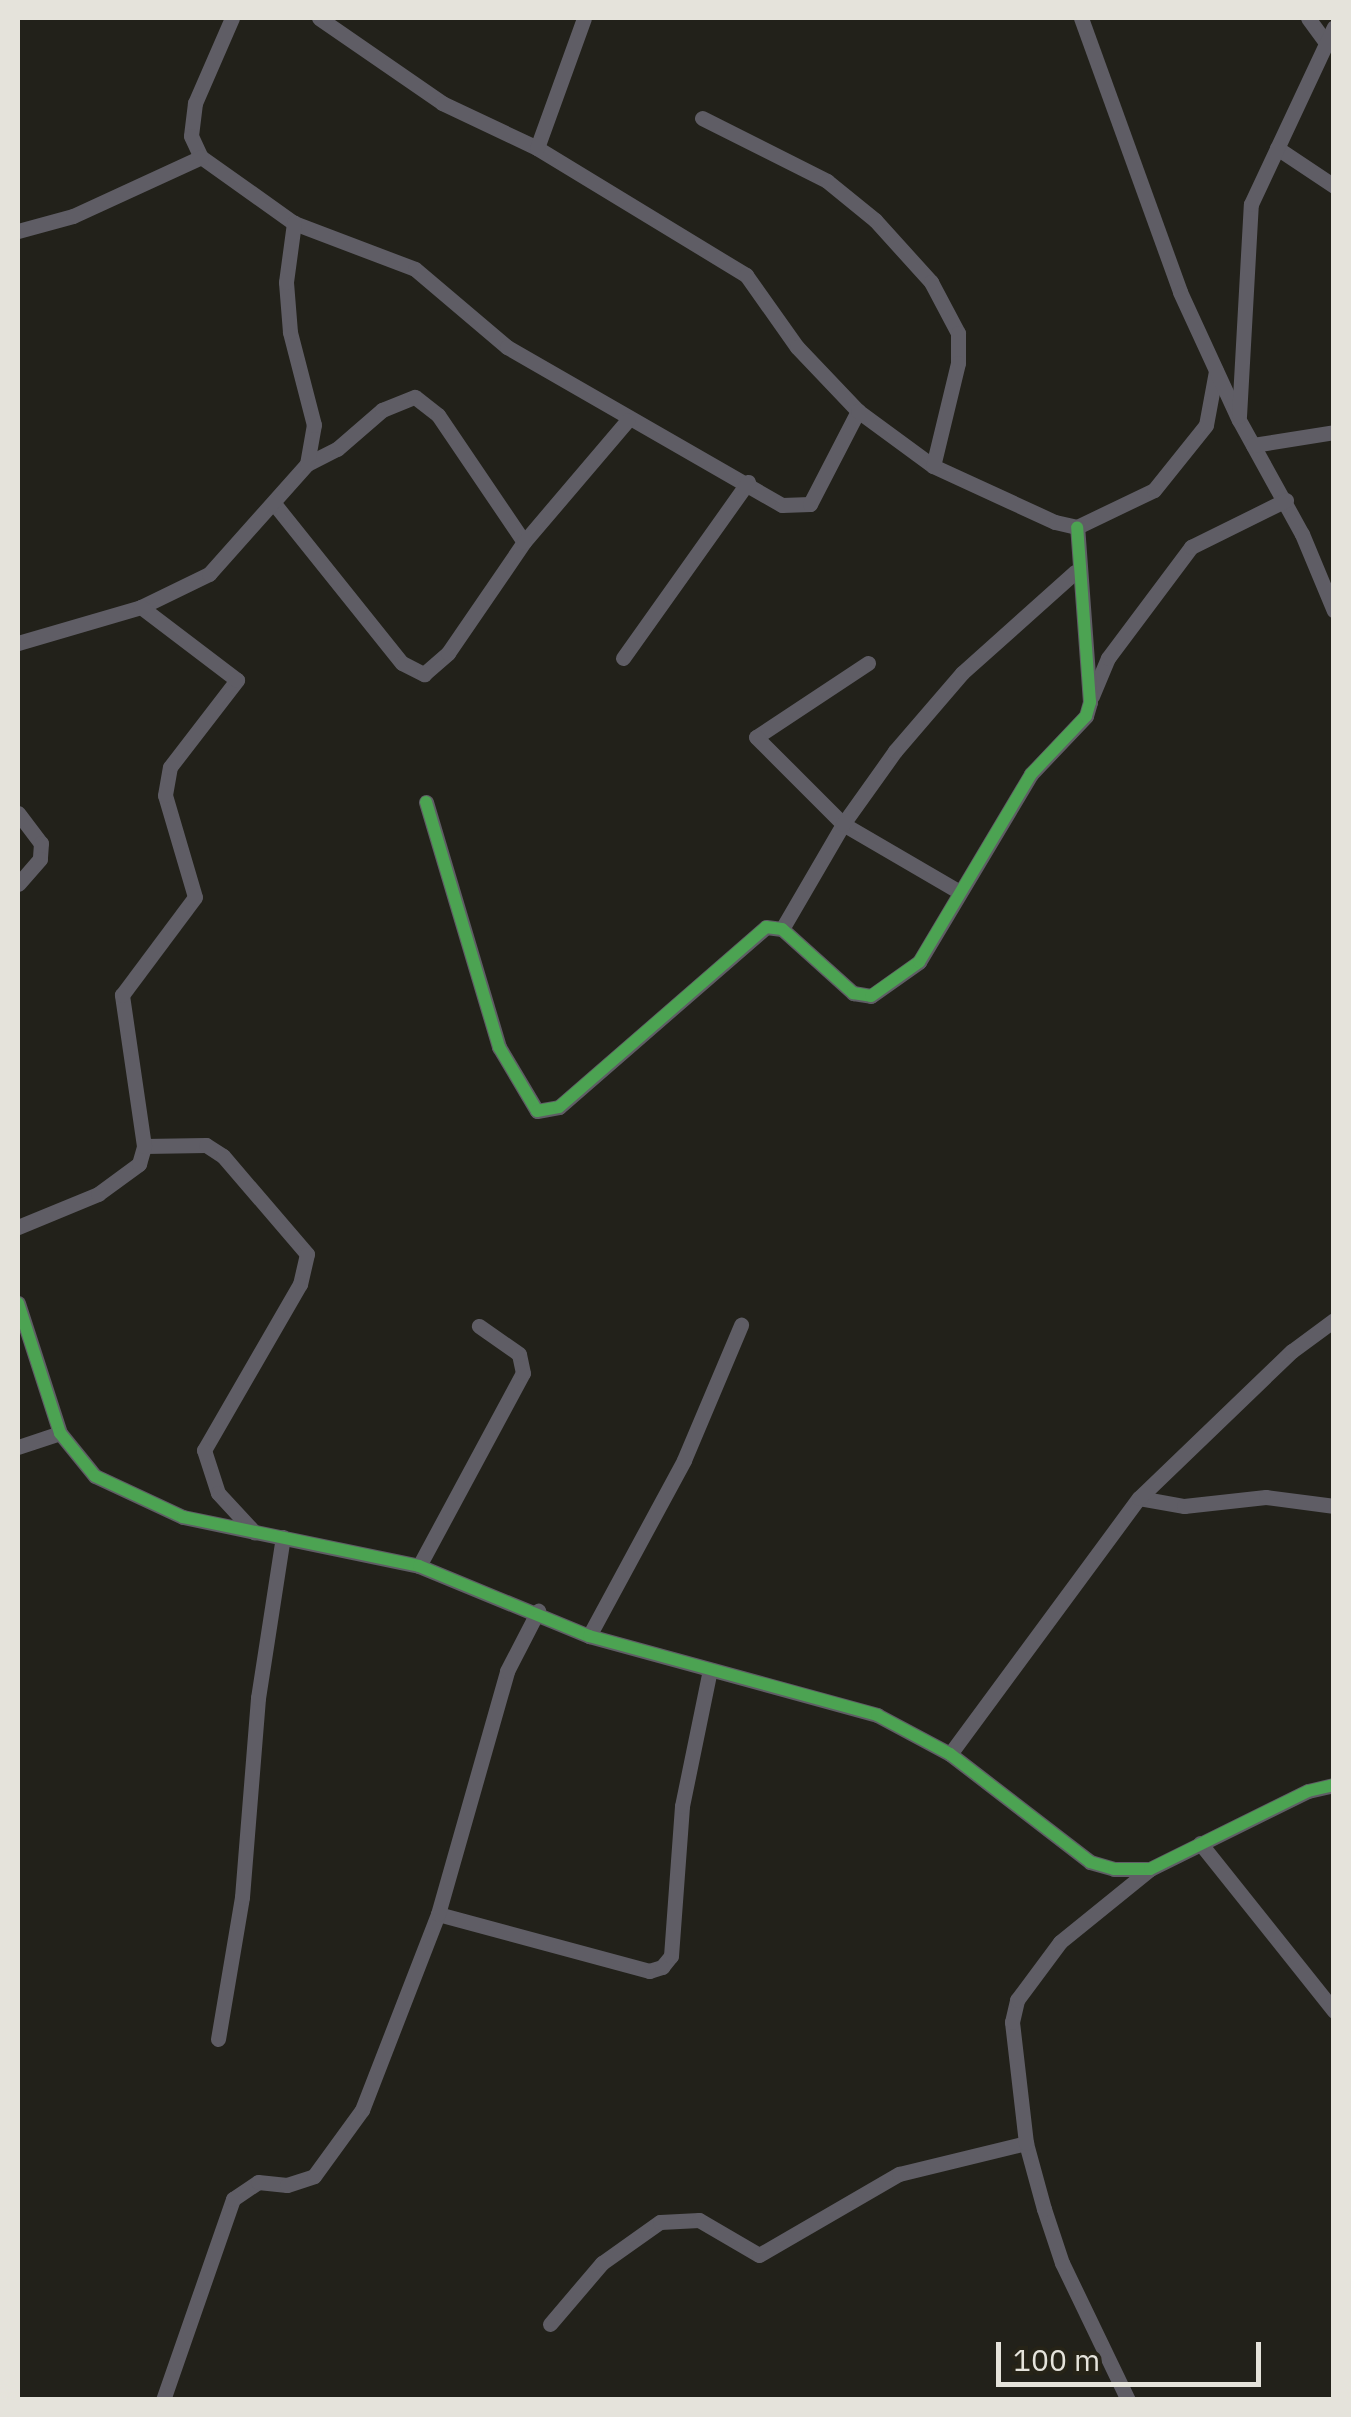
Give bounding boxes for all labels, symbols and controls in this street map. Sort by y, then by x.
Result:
scale bar [1001,2322,1266,2384]
text: 100 m [1013,2340,1100,2379]

